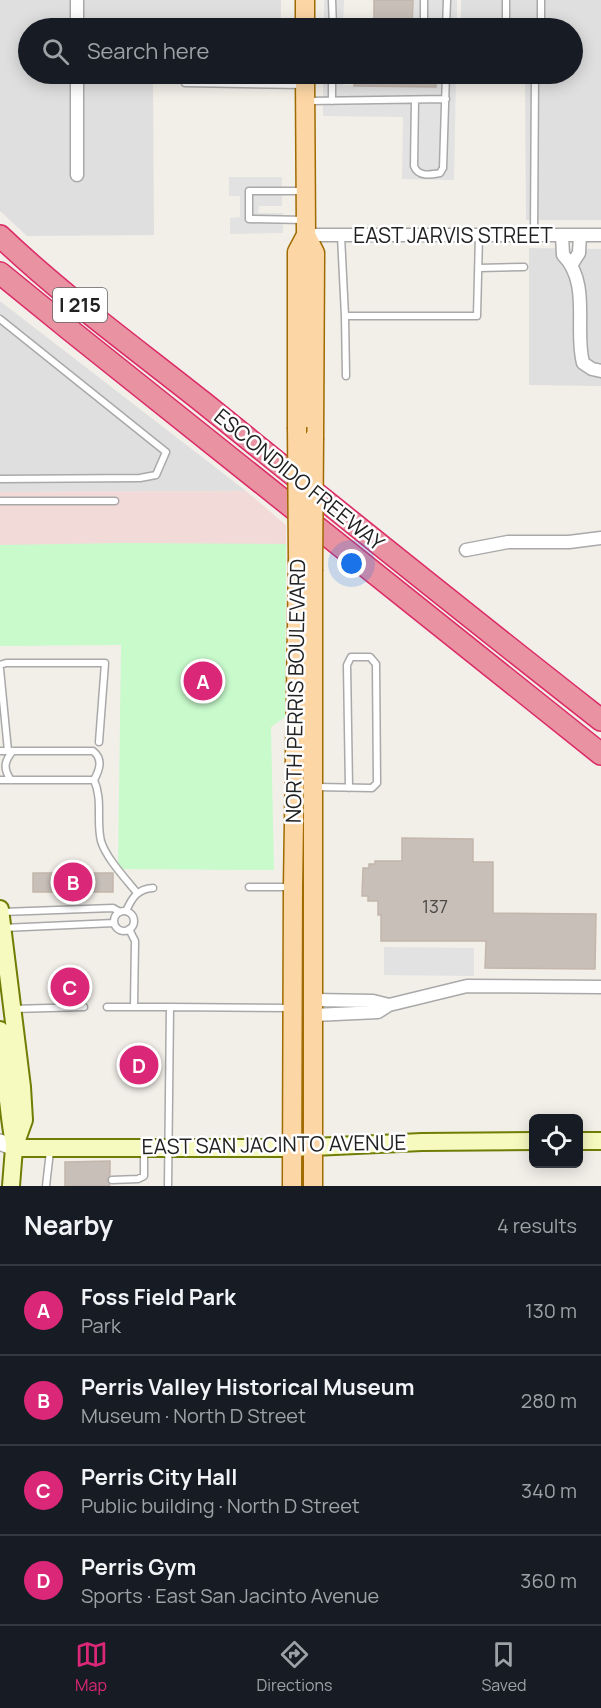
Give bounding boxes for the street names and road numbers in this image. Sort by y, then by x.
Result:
street label: EAST JARVIS STREET [353,221,553,249]
road number: I 215 [53,288,107,322]
street label: ESCONDIDO FREEWAY [209,402,391,557]
street label: NORTH PERRIS BOULEVARD [279,559,311,823]
street label: EAST SAN JACINTO AVENUE [141,1128,407,1160]

